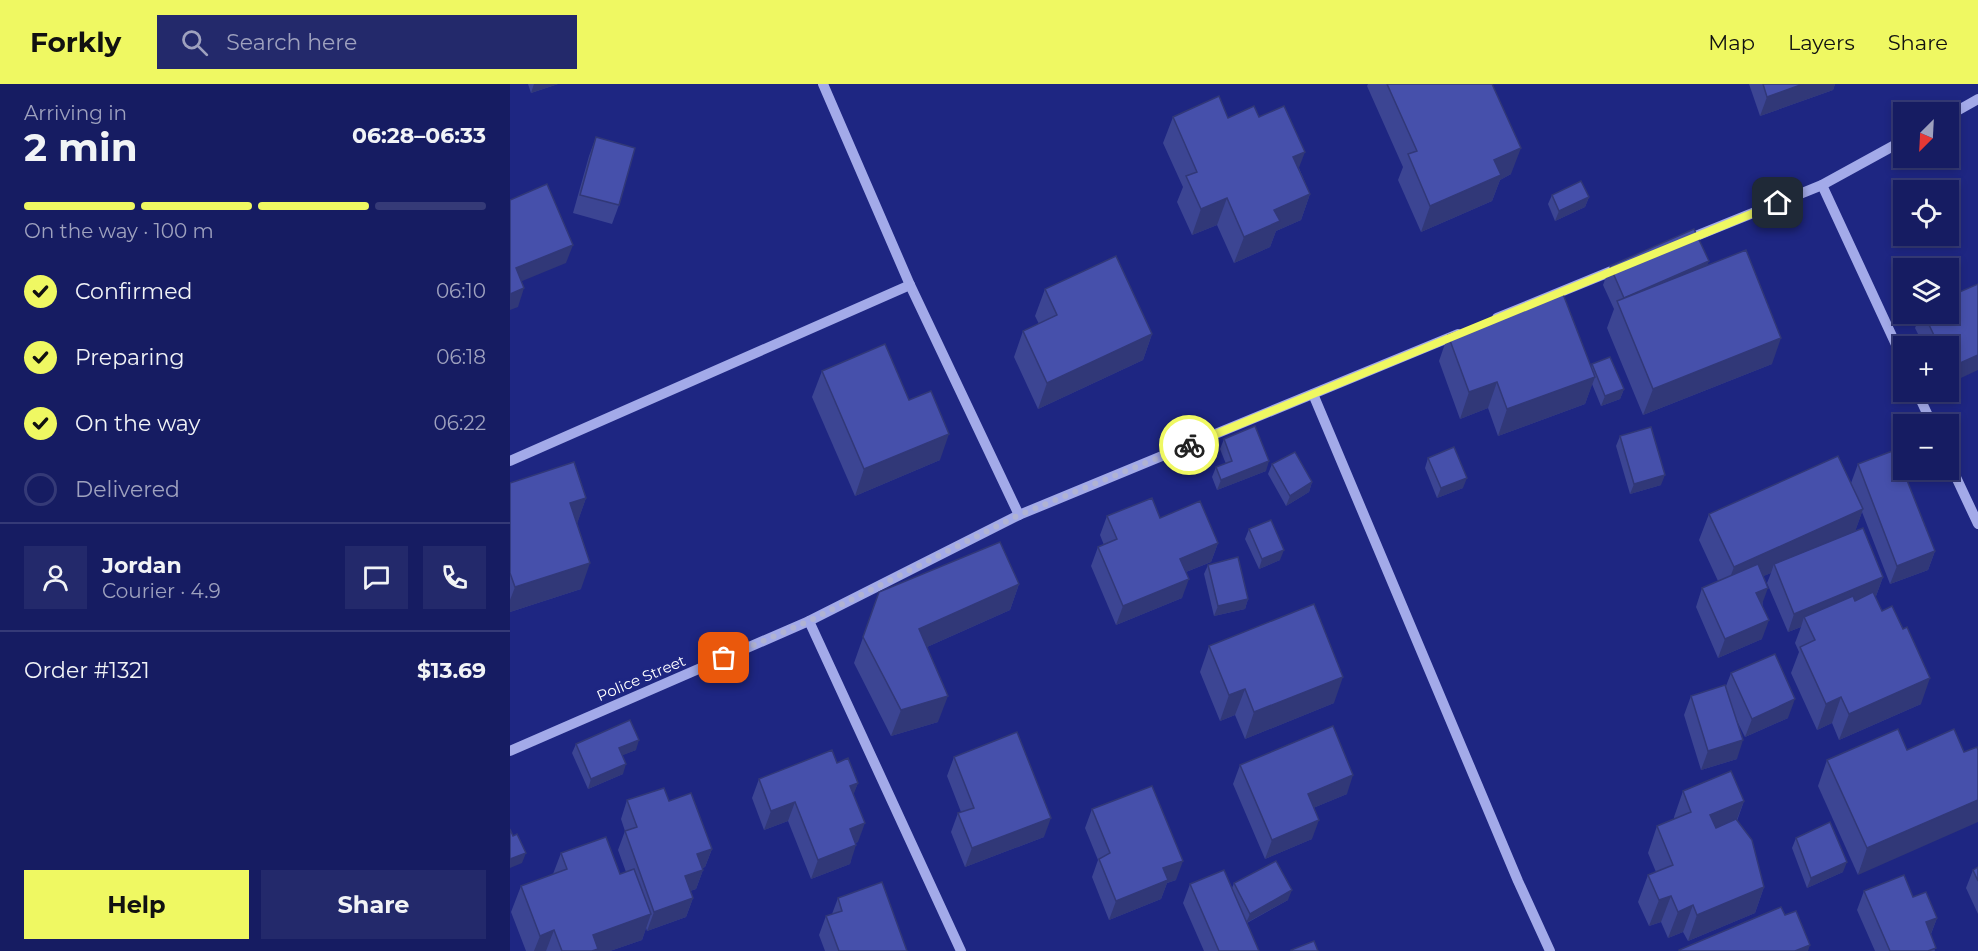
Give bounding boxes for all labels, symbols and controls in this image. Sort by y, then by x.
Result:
search box [157,15,577,69]
text: Forkly [30,25,121,59]
icon: search [178,26,211,59]
text: Search here [226,29,357,56]
text: Map [1708,30,1755,55]
text: Layers [1788,30,1855,55]
text: Share [1888,30,1948,55]
text: Arriving in [24,101,127,125]
north arrow [1893,102,1959,168]
map controls [1893,102,1959,480]
text: 06:28–06:33 [352,122,486,149]
text: 2 min [24,123,138,171]
pin [1752,177,1803,228]
button: locate [1893,180,1959,246]
icon: home [1761,186,1794,219]
text: On the way · 100 m [24,219,214,243]
button: layers [1893,258,1959,324]
icon: check [24,275,57,308]
text: Confirmed [75,278,192,305]
text: 06:10 [436,279,486,303]
button: + [1893,336,1959,402]
icon: check [24,341,57,374]
text: Preparing [75,344,184,371]
text: 06:18 [436,345,486,369]
icon: check [24,407,57,440]
text: On the way [75,410,200,437]
text: 06:22 [434,411,486,435]
button: − [1893,414,1959,480]
courier [1159,415,1219,475]
icon: bike [1173,429,1206,462]
text: Delivered [75,476,180,503]
button: person [24,546,87,609]
button: chat [345,546,408,609]
button: phone [423,546,486,609]
text: Jordan [102,552,182,579]
text: Courier · 4.9 [102,579,221,603]
pin [698,632,749,683]
icon: bag [707,641,740,674]
street label: Police Street [594,651,688,705]
text: Order #1321 [24,657,150,684]
text: $13.69 [417,657,486,684]
button: Help [24,870,249,939]
button: Share [261,870,486,939]

